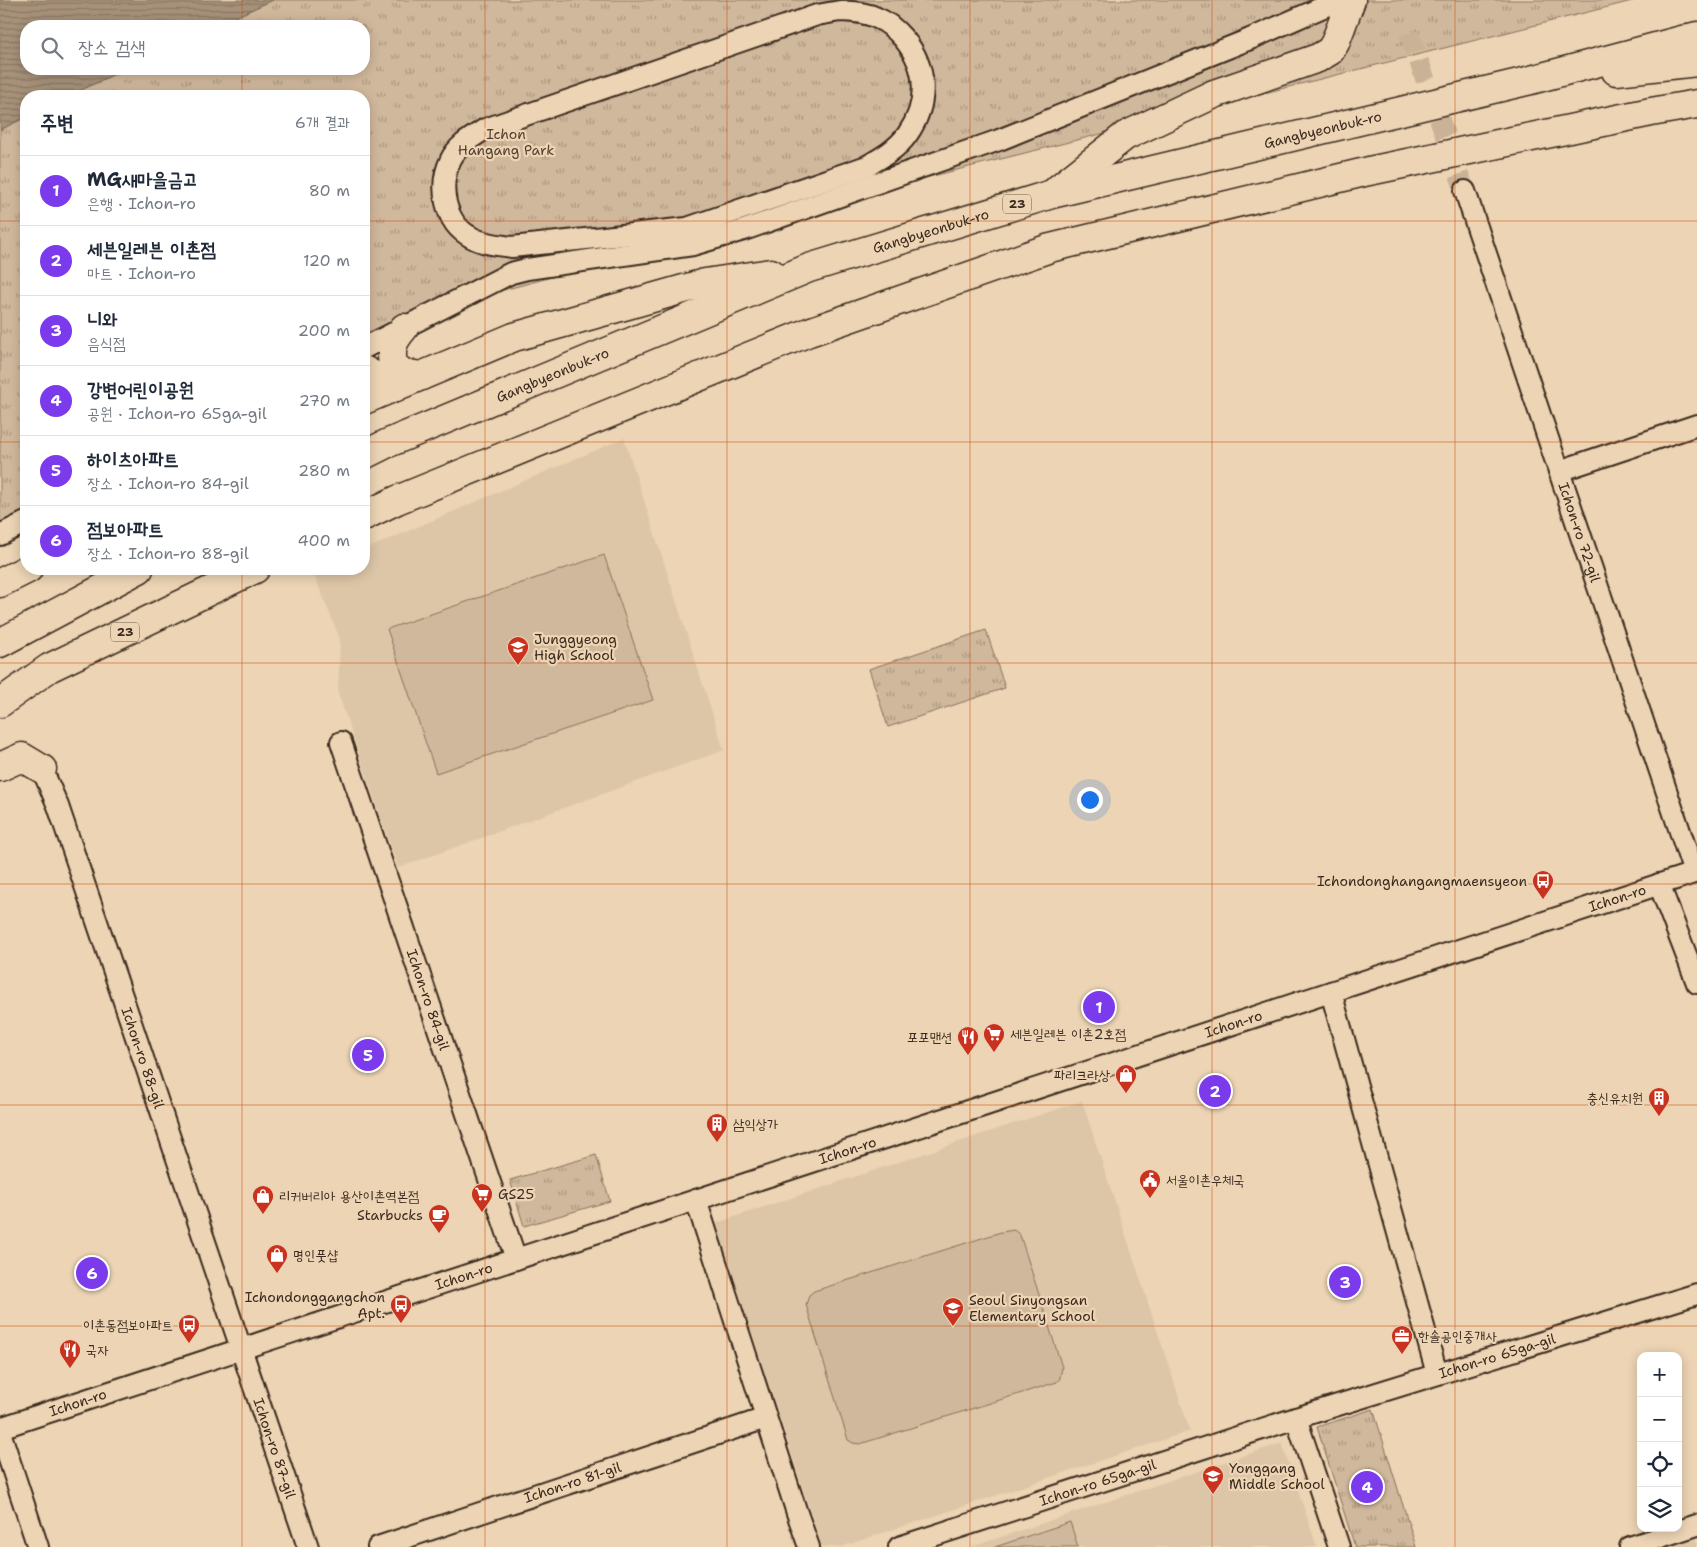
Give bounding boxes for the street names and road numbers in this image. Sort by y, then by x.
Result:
street label: Gangbyeonbuk-ro [1262,107,1383,152]
road number: 23 [1003,194,1031,213]
street label: Gangbyeonbuk-ro [870,205,991,257]
street label: Gangbyeonbuk-ro [493,343,612,406]
street label: Ichon-ro 72-gil [1554,480,1605,585]
road number: 23 [111,622,139,642]
street label: Ichon-ro [1586,880,1648,916]
street label: Ichon-ro 84-gil [403,947,454,1053]
street label: Ichon-ro 88-gil [118,1005,169,1111]
street label: Ichon-ro [1203,1006,1264,1042]
street label: Ichon-ro [817,1132,879,1168]
street label: Ichon-ro [433,1258,495,1294]
street label: Ichon-ro 65ga-gil [1437,1329,1559,1382]
street label: Ichon-ro [47,1385,109,1420]
street label: Ichon-ro 87-gil [249,1396,300,1501]
street label: Ichon-ro 65ga-gil [1037,1455,1159,1510]
street label: Ichon-ro 81-gil [522,1458,624,1507]

